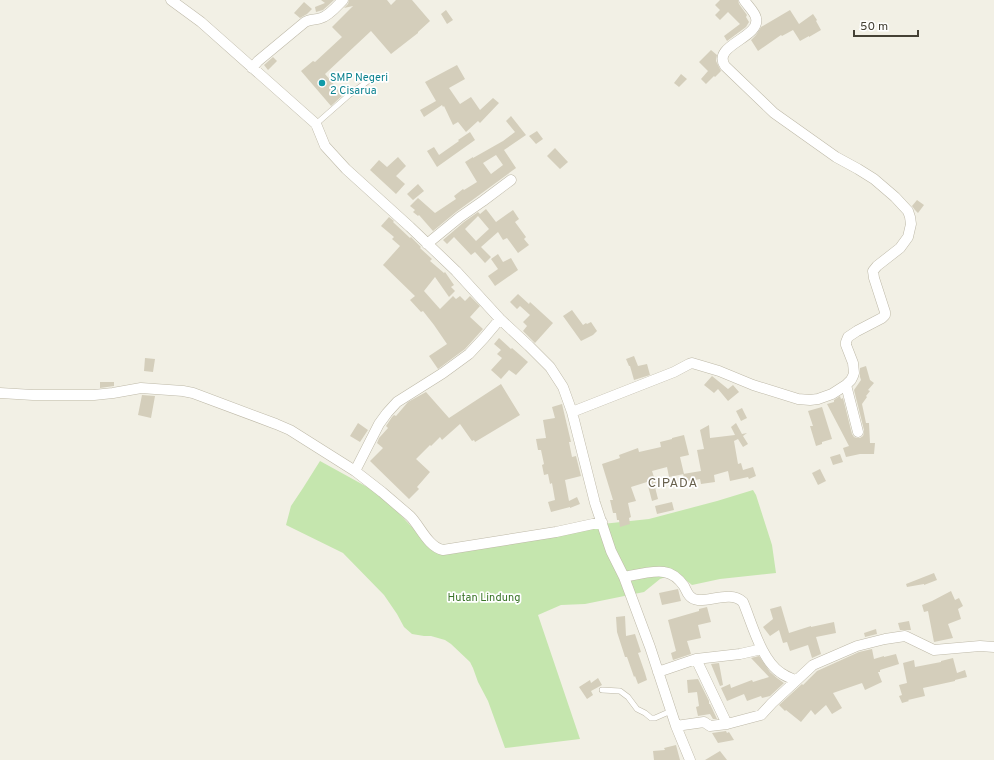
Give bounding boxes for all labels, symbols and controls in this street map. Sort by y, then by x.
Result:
scale bar [854,12,918,38]
text: 50 m [860,19,888,35]
place label: SMP Negeri 2 Cisarua [330,71,388,98]
marker: SMP Negeri 2 Cisarua [317,78,327,88]
district label: CIPADA [648,476,698,492]
park label: Hutan Lindung [448,591,520,605]

